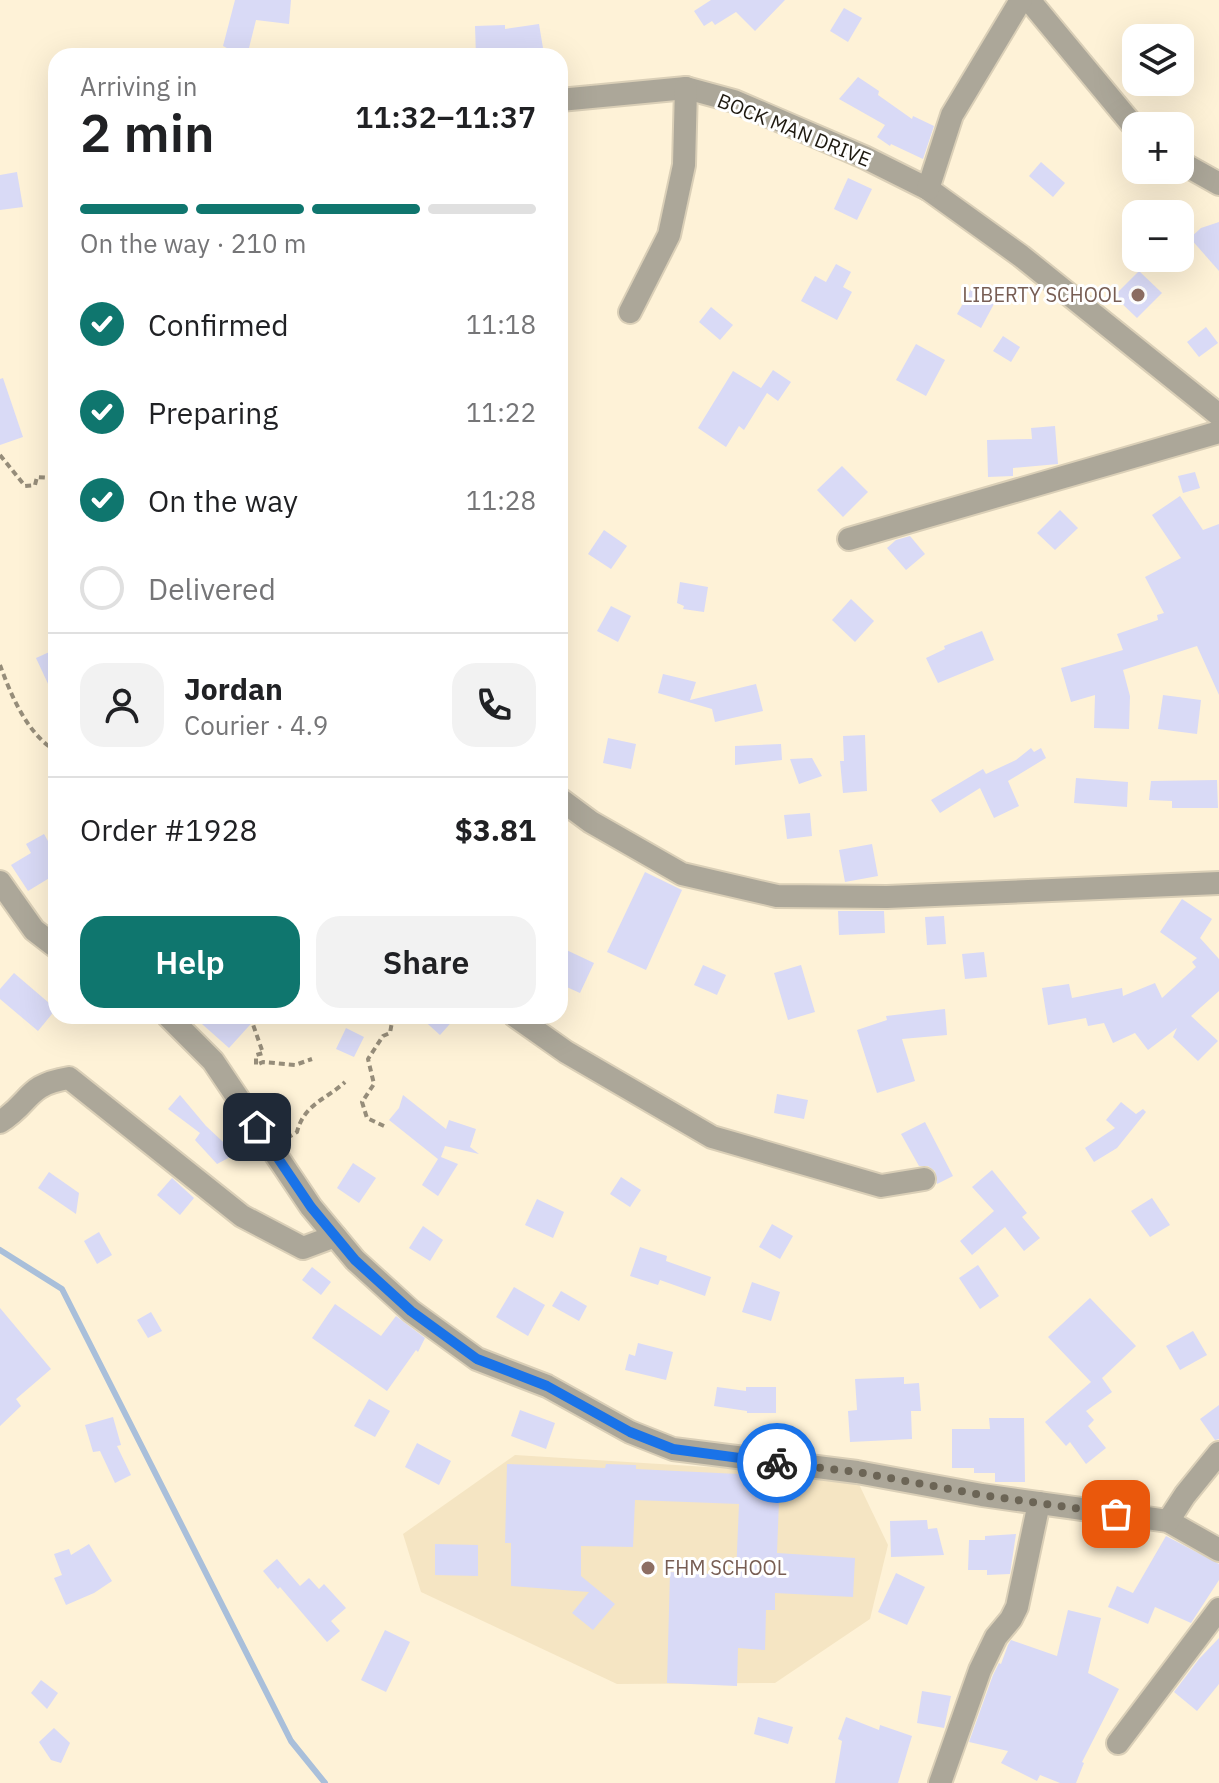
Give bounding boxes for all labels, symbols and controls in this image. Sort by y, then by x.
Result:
map controls [1122,24,1194,272]
button: layers [1122,24,1194,96]
text: Arriving in [80,69,197,103]
street label: BOCK MAN DRIVE [714,86,875,173]
text: 11:32–11:37 [355,97,536,136]
text: 2 min [80,99,215,166]
button: + [1122,112,1194,184]
button: − [1122,200,1194,272]
text: On the way · 210 m [80,226,306,260]
place label: LIBERTY SCHOOL [962,281,1122,308]
marker: LIBERTY SCHOOL [1129,286,1147,304]
icon: check [80,302,124,346]
text: Confirmed [148,305,289,344]
text: 11:18 [466,307,536,341]
icon: check [80,390,124,434]
text: Preparing [148,393,278,432]
text: 11:22 [466,395,536,429]
icon: check [80,478,124,522]
text: On the way [148,481,298,520]
text: 11:28 [466,483,536,517]
text: Delivered [148,569,276,608]
button: person [80,663,164,747]
button: phone [452,663,536,747]
text: Jordan [184,669,283,708]
text: Courier · 4.9 [184,708,328,742]
text: Order #1928 [80,810,257,849]
text: $3.81 [455,810,536,849]
button: Help [80,916,300,1008]
button: Share [316,916,536,1008]
pin [223,1093,291,1161]
icon: home [235,1105,279,1149]
courier [737,1423,817,1503]
icon: bike [755,1441,799,1485]
pin [1082,1480,1150,1548]
icon: bag [1094,1492,1138,1536]
place label: FHM SCHOOL [664,1554,787,1581]
marker: FHM SCHOOL [639,1559,657,1577]

